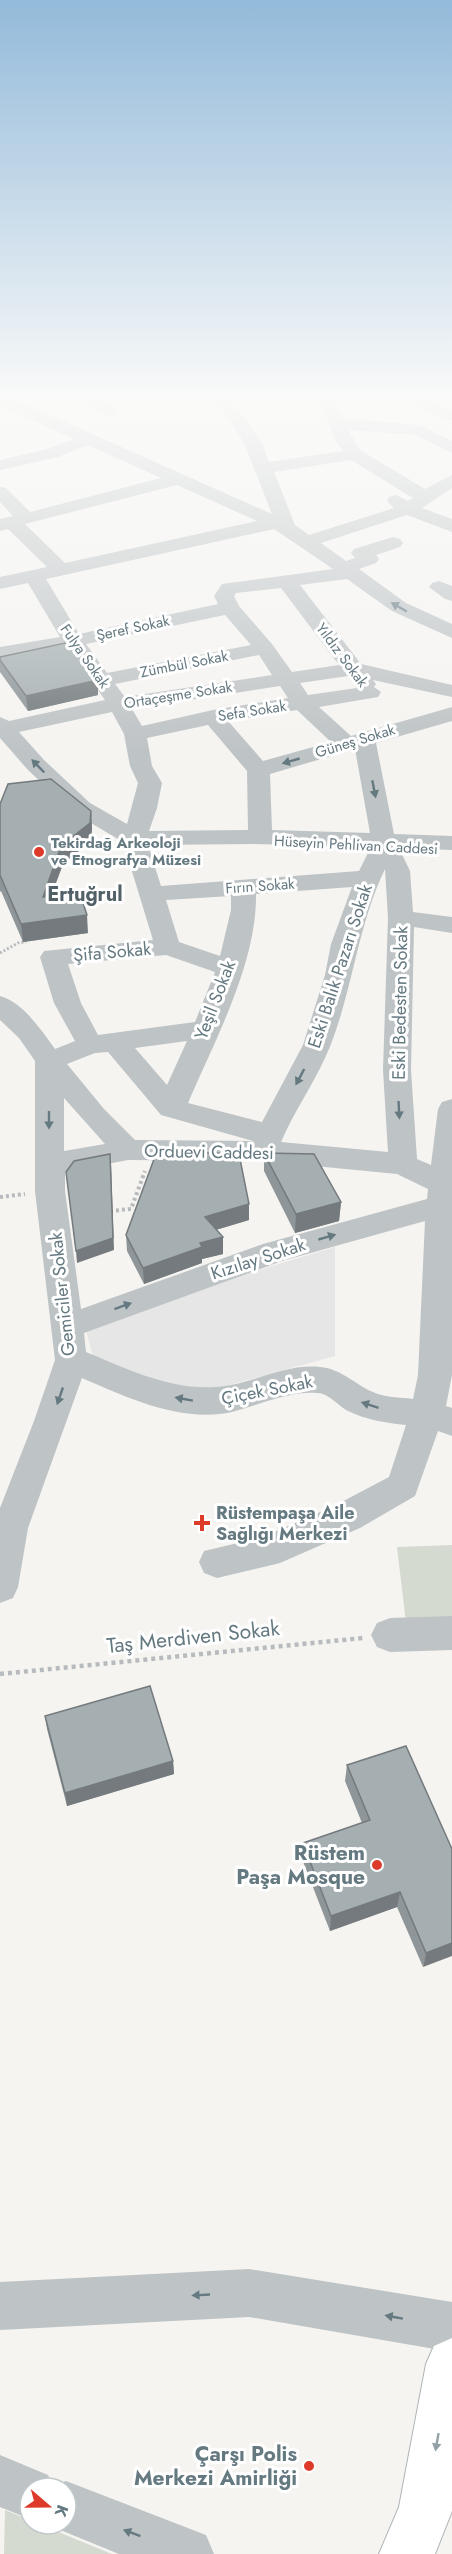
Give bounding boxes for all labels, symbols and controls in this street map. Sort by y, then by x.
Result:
one-way arrow [391,601,407,612]
street label: Şeref Sokak [94,609,172,646]
street label: Yıldız Sokak [311,618,374,692]
street label: Fulya Sokak [55,620,115,693]
street label: Zümbül Sokak [138,645,230,683]
street label: Ortaçeşme Sokak [122,676,234,714]
street label: Sefa Sokak [216,695,288,727]
street label: Güneş Sokak [312,718,398,764]
one-way arrow [282,756,300,766]
one-way arrow [31,759,45,773]
one-way arrow [370,780,379,799]
street label: Hüseyin Pehlivan Caddesi [273,830,439,860]
place label: Tekirdağ Arkeoloji ve Etnografya Müzesi [50,832,201,871]
marker: Tekirdağ Arkeoloji ve Etnografya Müzesi [32,845,46,859]
street label: Fırın Sokak [225,873,296,899]
district label: Ertuğrul [47,880,123,909]
street label: Eski Balık Pazarı Sokak [301,880,379,1052]
street label: Eski Bedesten Sokak [386,926,414,1080]
street label: Şifa Sokak [72,936,152,968]
street label: Yeşil Sokak [188,956,242,1044]
one-way arrow [295,1069,305,1086]
one-way arrow [394,1101,404,1120]
one-way arrow [44,1110,54,1129]
street label: Orduevi Caddesi [144,1138,274,1166]
street label: Gemiciler Sokak [43,1231,81,1357]
street label: Kızılay Sokak [207,1231,309,1287]
one-way arrow [318,1231,336,1241]
one-way arrow [114,1300,132,1310]
street label: Çiçek Sokak [219,1368,315,1412]
one-way arrow [55,1387,65,1405]
one-way arrow [175,1394,194,1403]
one-way arrow [361,1400,379,1409]
place label: Rüstempaşa Aile Sağlığı Merkezi [216,1500,355,1547]
marker: Rüstempaşa Aile Sağlığı Merkezi [193,1514,211,1532]
street label: Taş Merdiven Sokak [105,1613,282,1661]
place label: Rüstem Paşa Mosque [236,1838,365,1892]
marker: Rüstem Paşa Mosque [370,1858,384,1872]
one-way arrow [192,2291,211,2300]
one-way arrow [385,2313,404,2322]
one-way arrow [432,2433,441,2452]
place label: Çarşı Polis Merkezi Amirliği [134,2439,297,2493]
marker: Çarşı Polis Merkezi Amirliği [302,2459,316,2473]
north arrow [18,2476,78,2536]
text: K [49,2502,74,2521]
one-way arrow [123,2528,141,2538]

